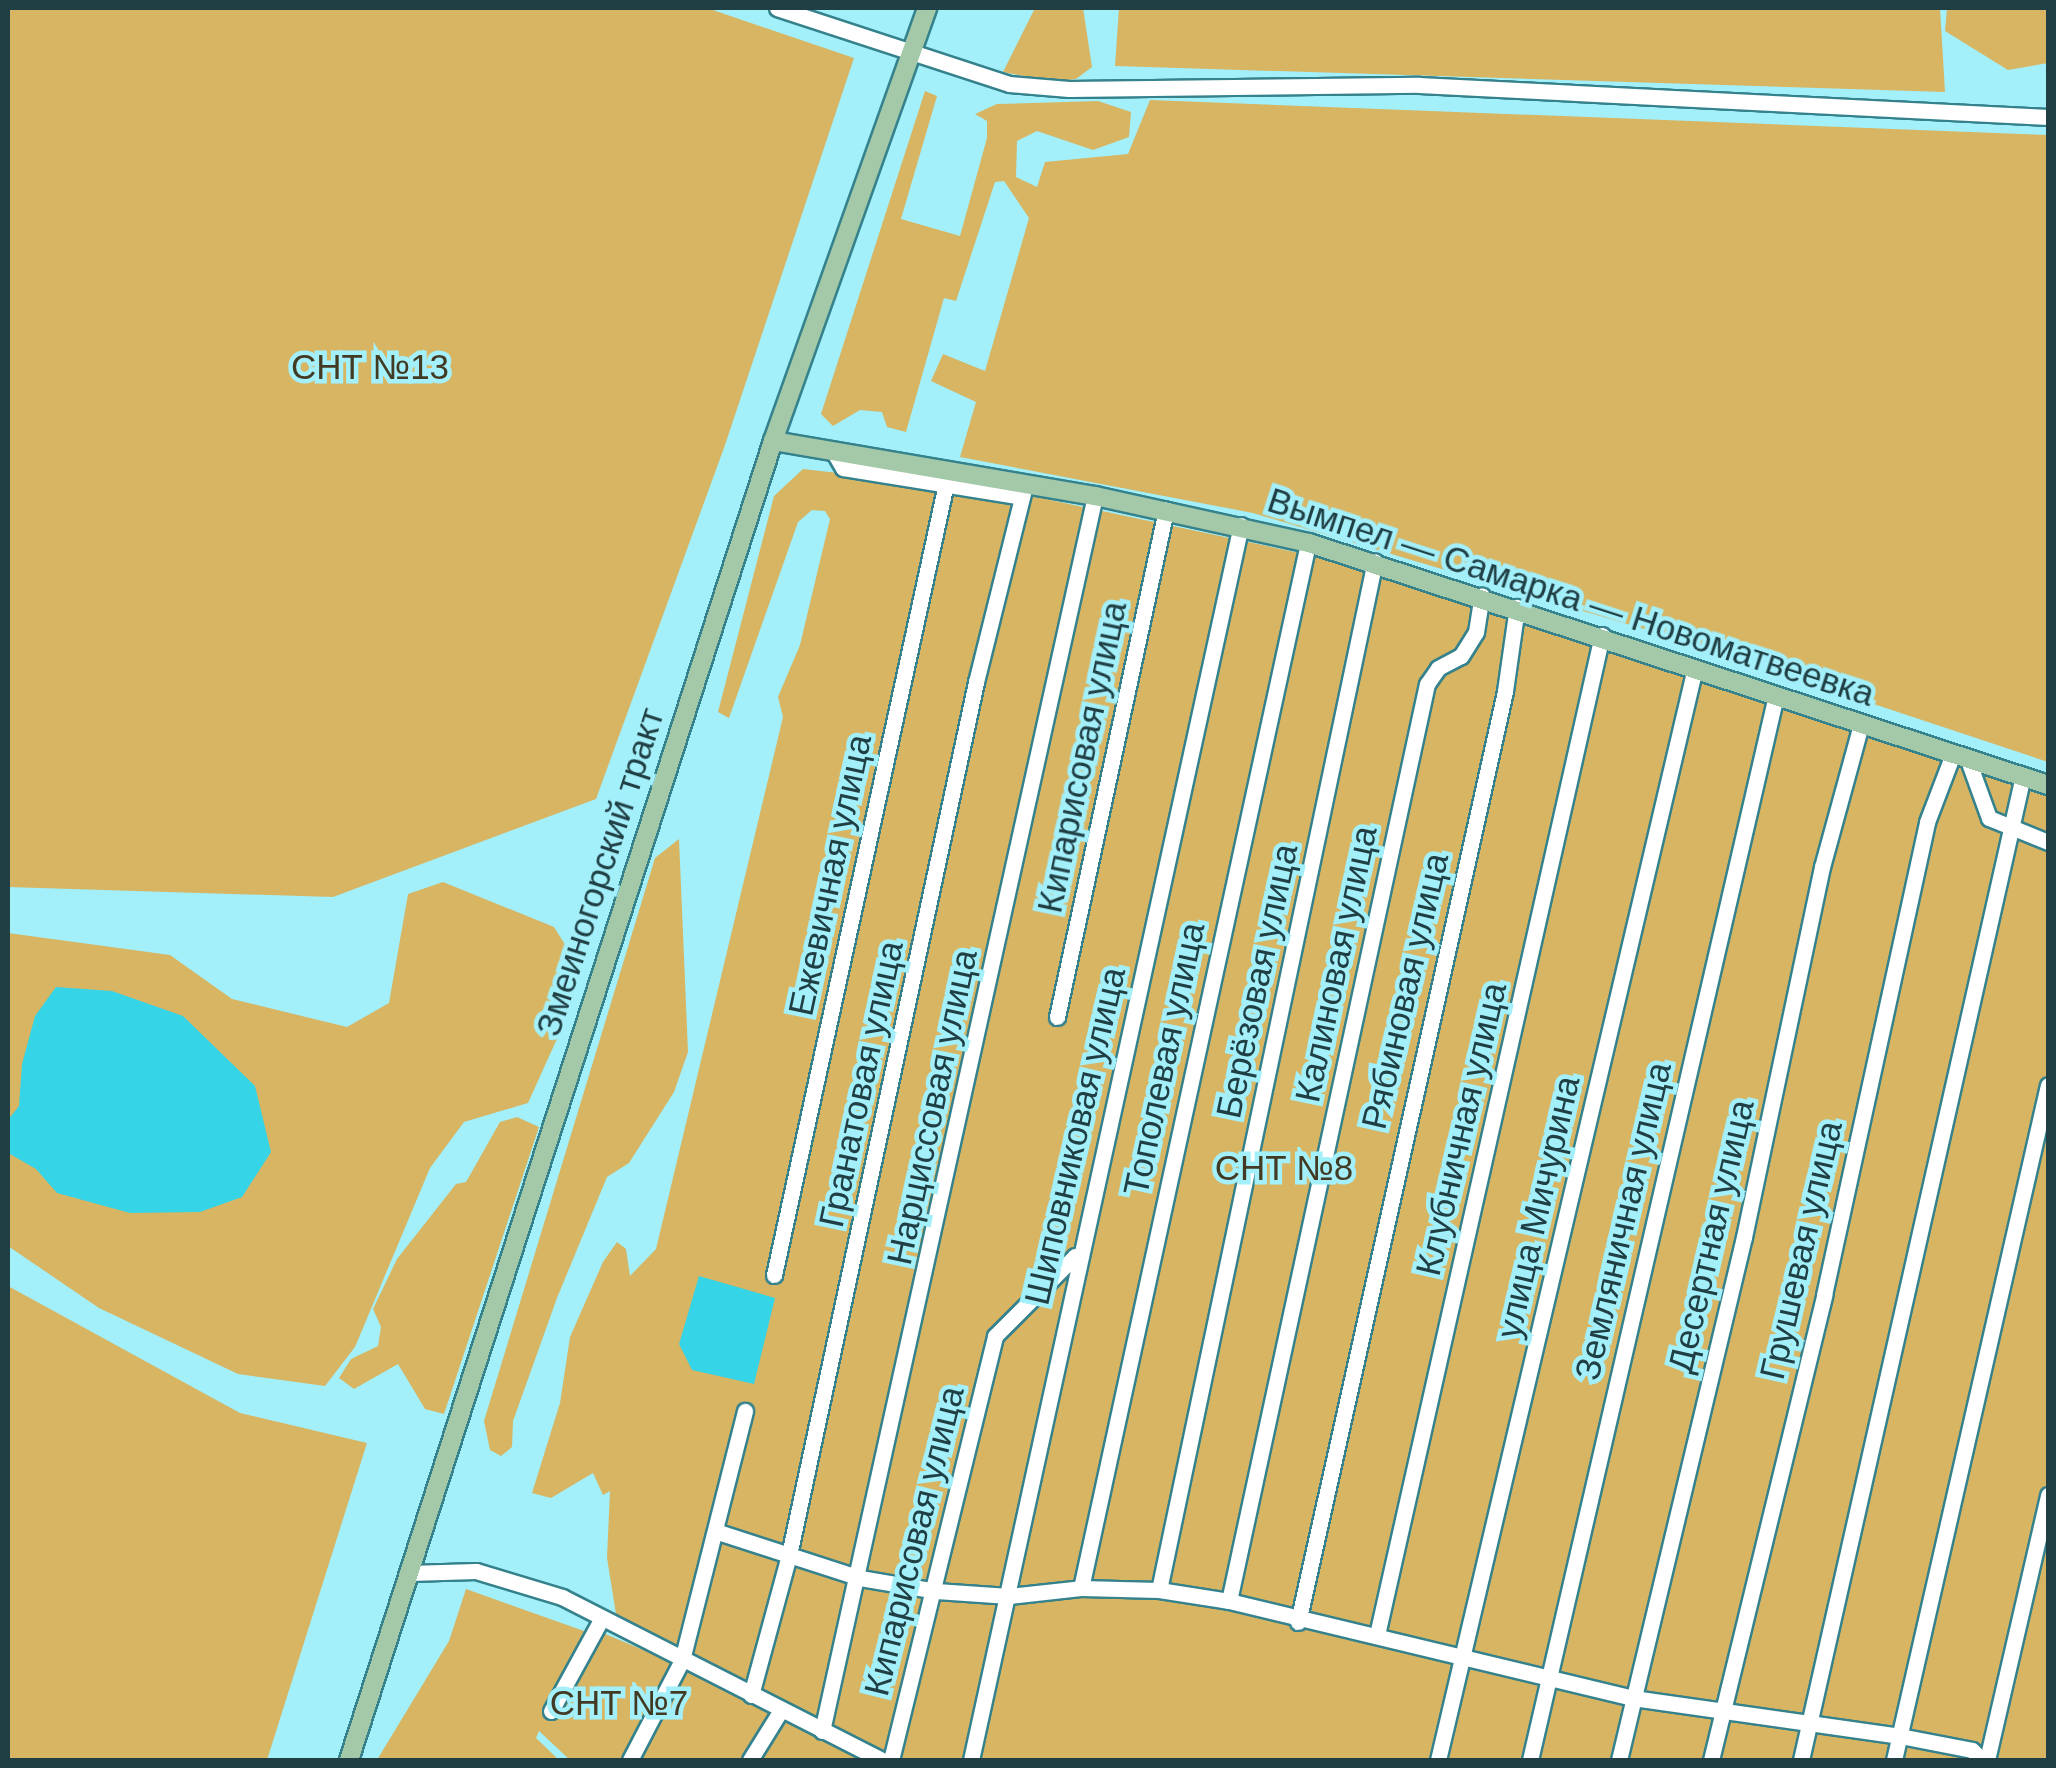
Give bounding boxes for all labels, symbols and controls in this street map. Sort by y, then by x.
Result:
park label: СНТ №13 [291,346,449,388]
street label: Вымпел — Самарка — Новоматвеевка [1262,479,1880,715]
street label: Кипарисовая улица [1028,597,1136,917]
street label: Змеиногорский тракт [527,703,673,1041]
street label: Ежевичная улица [780,731,880,1019]
street label: Калиновая улица [1286,822,1386,1106]
street label: Берёзовая улица [1207,840,1307,1122]
street label: Рябиновая улица [1353,849,1457,1133]
street label: Тополевая улица [1115,919,1213,1199]
street label: Гранатовая улица [810,937,912,1231]
street label: Нарциссовая улица [878,946,986,1268]
street label: Шиповниковая улица [1016,963,1134,1309]
street label: Клубничная улица [1407,978,1515,1280]
street label: Земляничная улица [1566,1058,1680,1384]
street label: улица Мичурина [1487,1072,1589,1342]
street label: Десертная улица [1659,1096,1763,1376]
street label: Грушевая улица [1751,1117,1851,1383]
park label: СНТ №8 [1215,1147,1353,1189]
street label: Кипарисовая улица [855,1382,973,1700]
park label: СНТ №7 [550,1682,688,1724]

